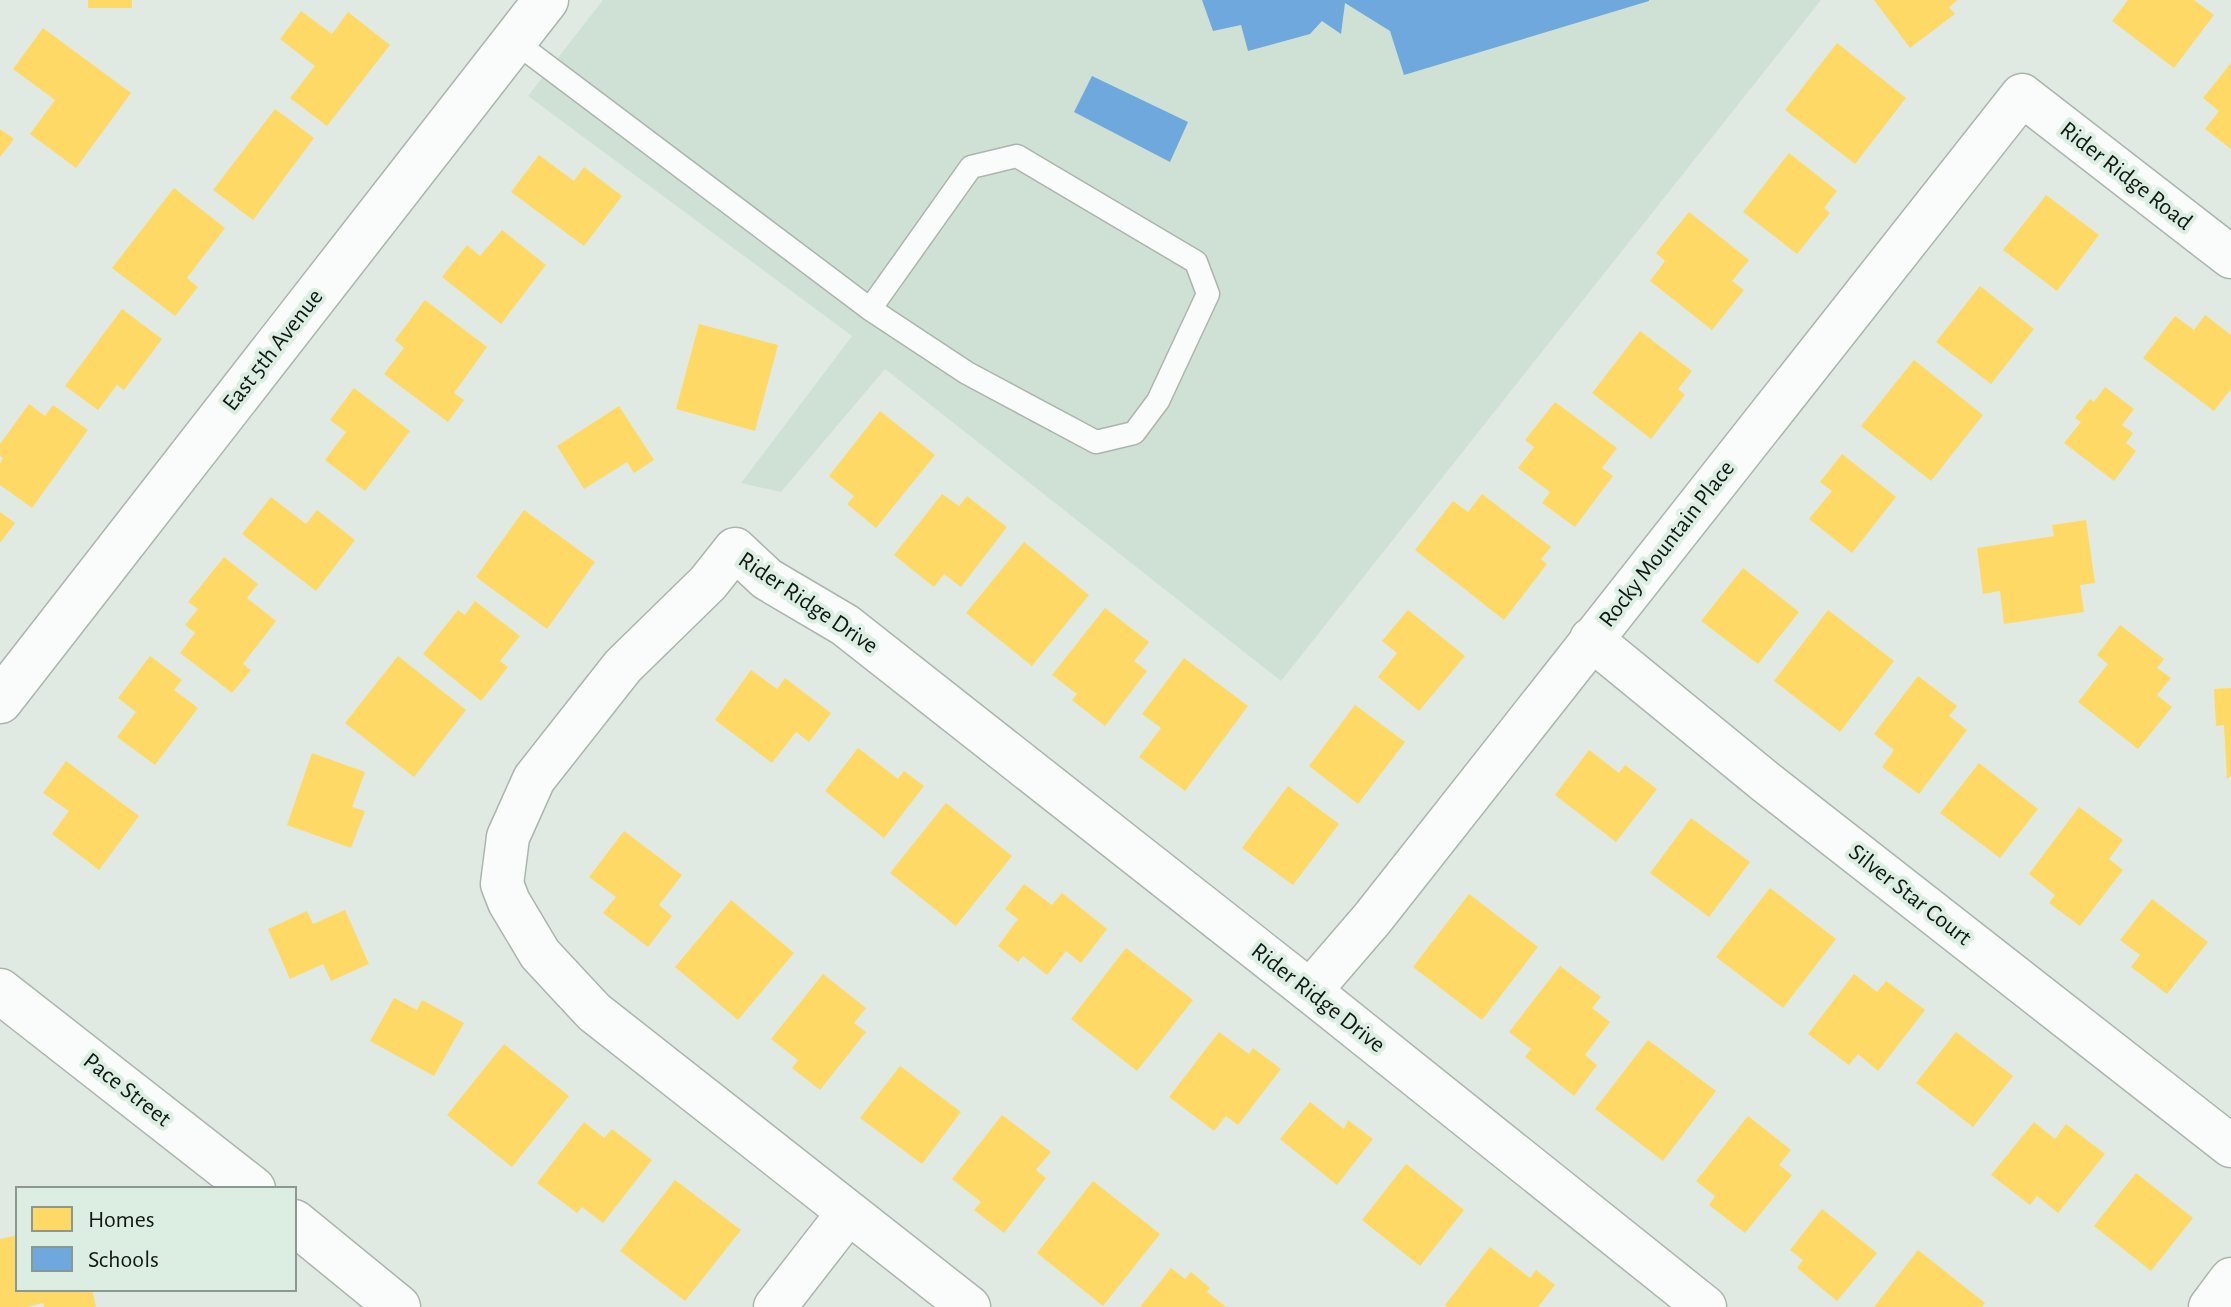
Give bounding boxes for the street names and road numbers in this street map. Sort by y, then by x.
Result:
street label: Rider Ridge Road [2055,117,2197,235]
street label: East 5th Avenue [218,285,328,415]
street label: Rocky Mountain Place [1595,456,1739,632]
street label: Rider Ridge Drive [734,548,882,658]
street label: Silver Star Court [1844,840,1976,950]
street label: Rider Ridge Drive [1247,939,1389,1057]
street label: Pace Street [79,1049,176,1132]

